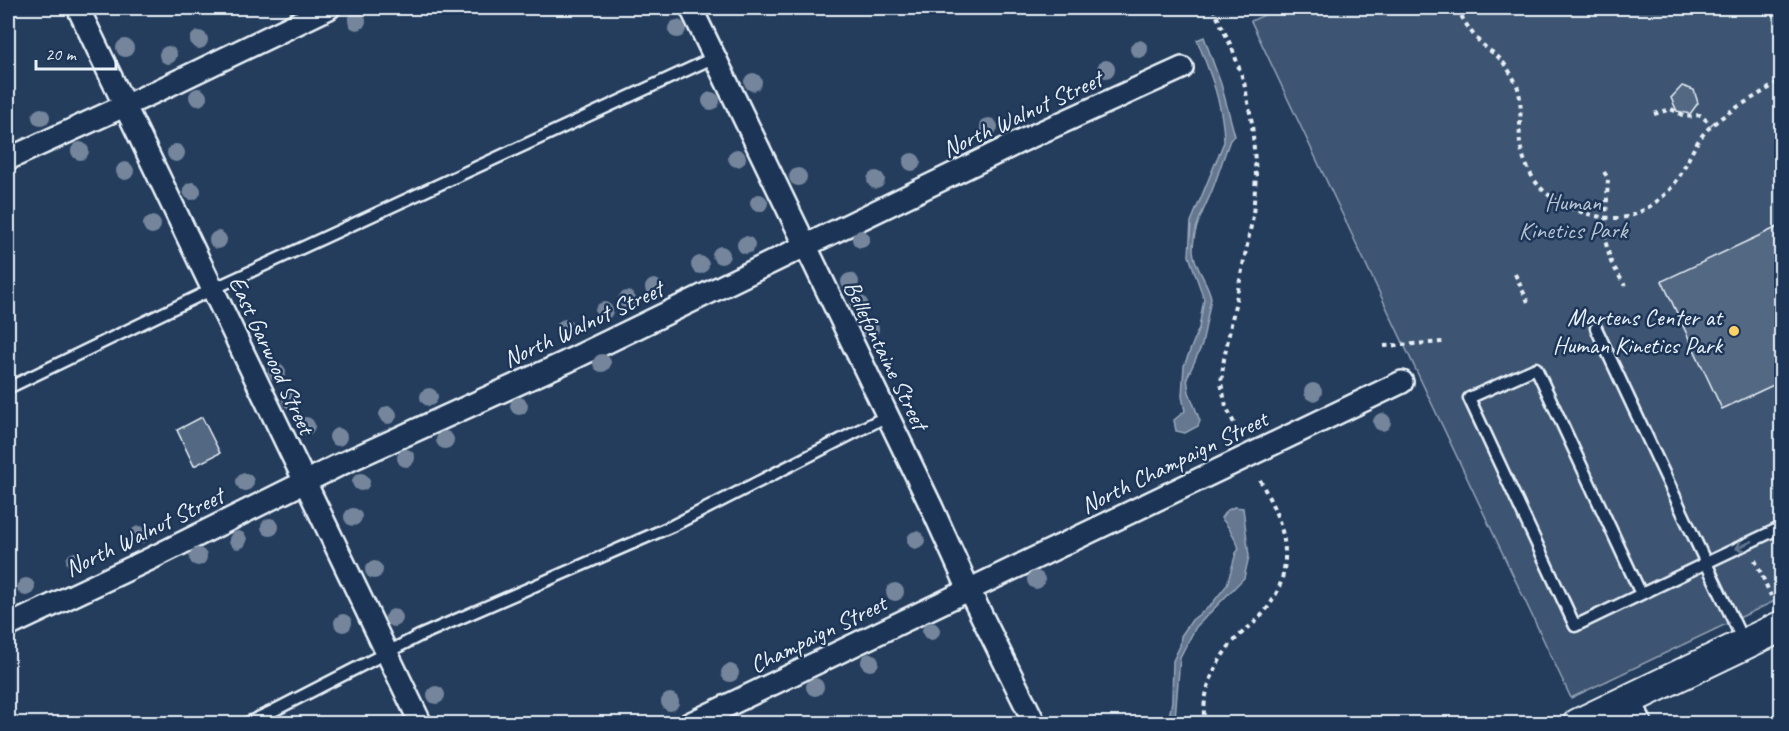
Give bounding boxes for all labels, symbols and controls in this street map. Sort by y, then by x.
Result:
scale bar [36,33,116,71]
text: 20 m [45,43,78,65]
street label: North Walnut Street [937,63,1109,164]
park label: Human Kinetics Park [1519,187,1630,245]
street label: East Garwood Street [222,271,323,441]
street label: North Walnut Street [498,273,670,374]
street label: Bellefontaine Street [837,275,936,437]
place label: Martens Center at Human Kinetics Park [1553,302,1724,360]
marker: Martens Center at Human Kinetics Park [1727,324,1741,338]
street label: North Champaign Street [1076,403,1274,520]
street label: North Walnut Street [60,479,231,583]
one-way arrow [1735,539,1753,551]
street label: Champaign Street [745,587,893,680]

